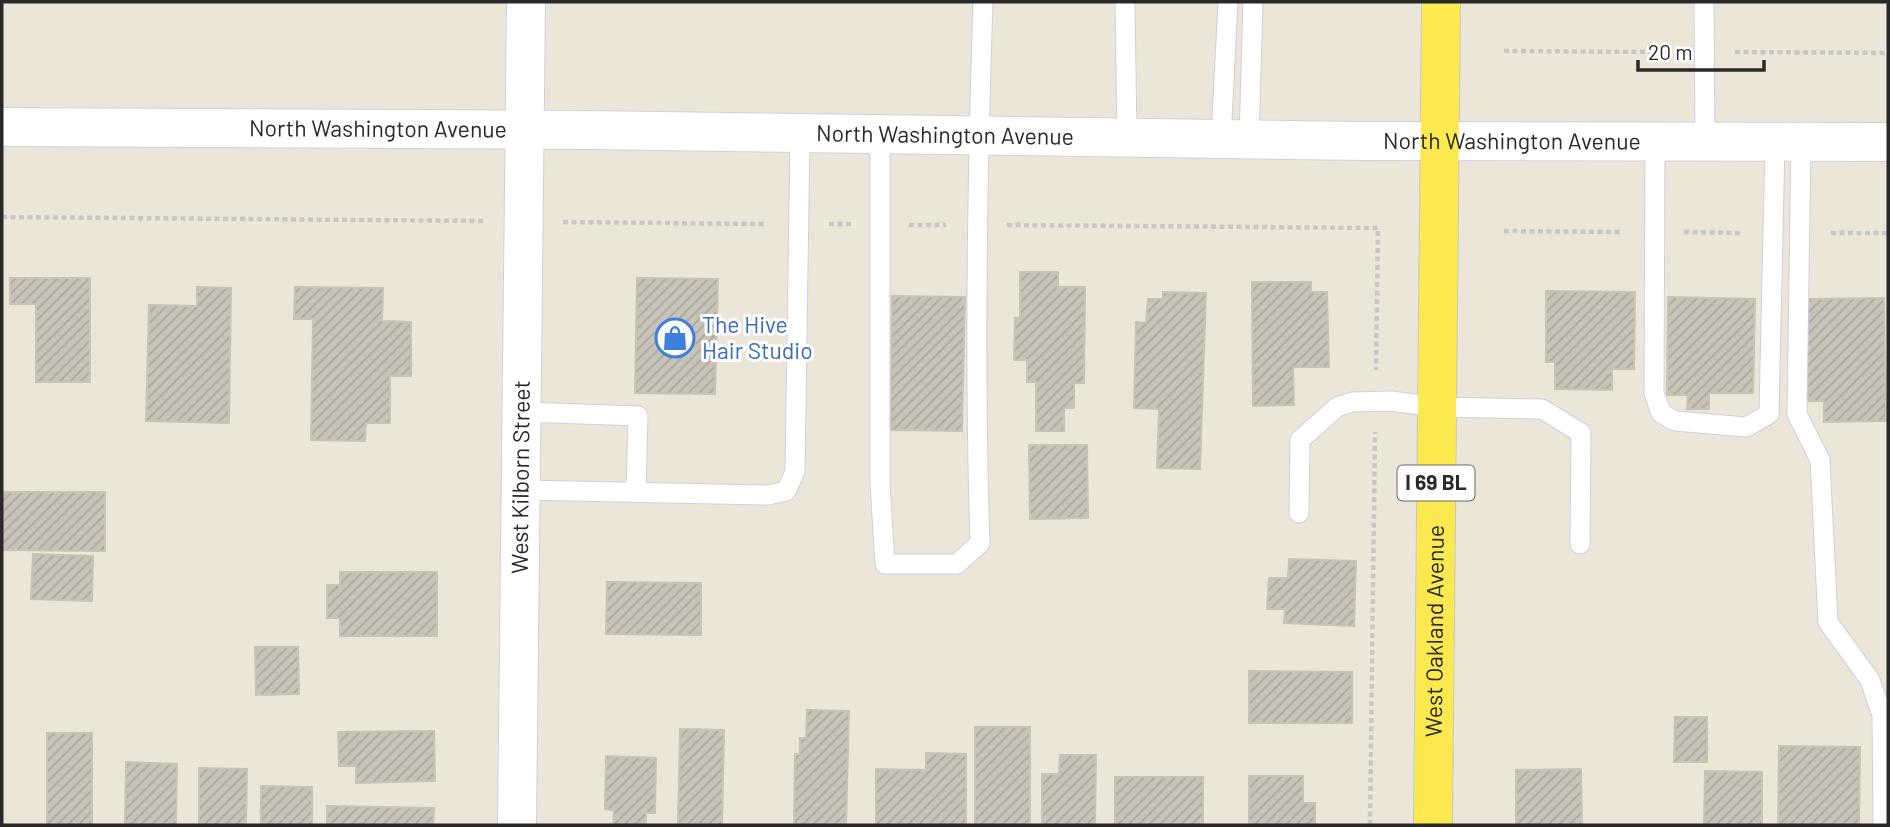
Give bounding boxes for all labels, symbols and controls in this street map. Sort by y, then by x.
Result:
scale bar [1638,28,1764,72]
text: 20 m [1648,39,1693,64]
street label: North Washington Avenue [249,113,507,143]
street label: North Washington Avenue [816,118,1074,150]
street label: North Washington Avenue [1383,126,1641,155]
place label: The Hive Hair Studio [702,310,813,364]
shop icon: The Hive Hair Studio [654,317,696,359]
street label: West Kilborn Street [505,380,535,574]
road number: I 69 BL [1398,466,1474,500]
street label: West Oakland Avenue [1419,525,1449,737]

